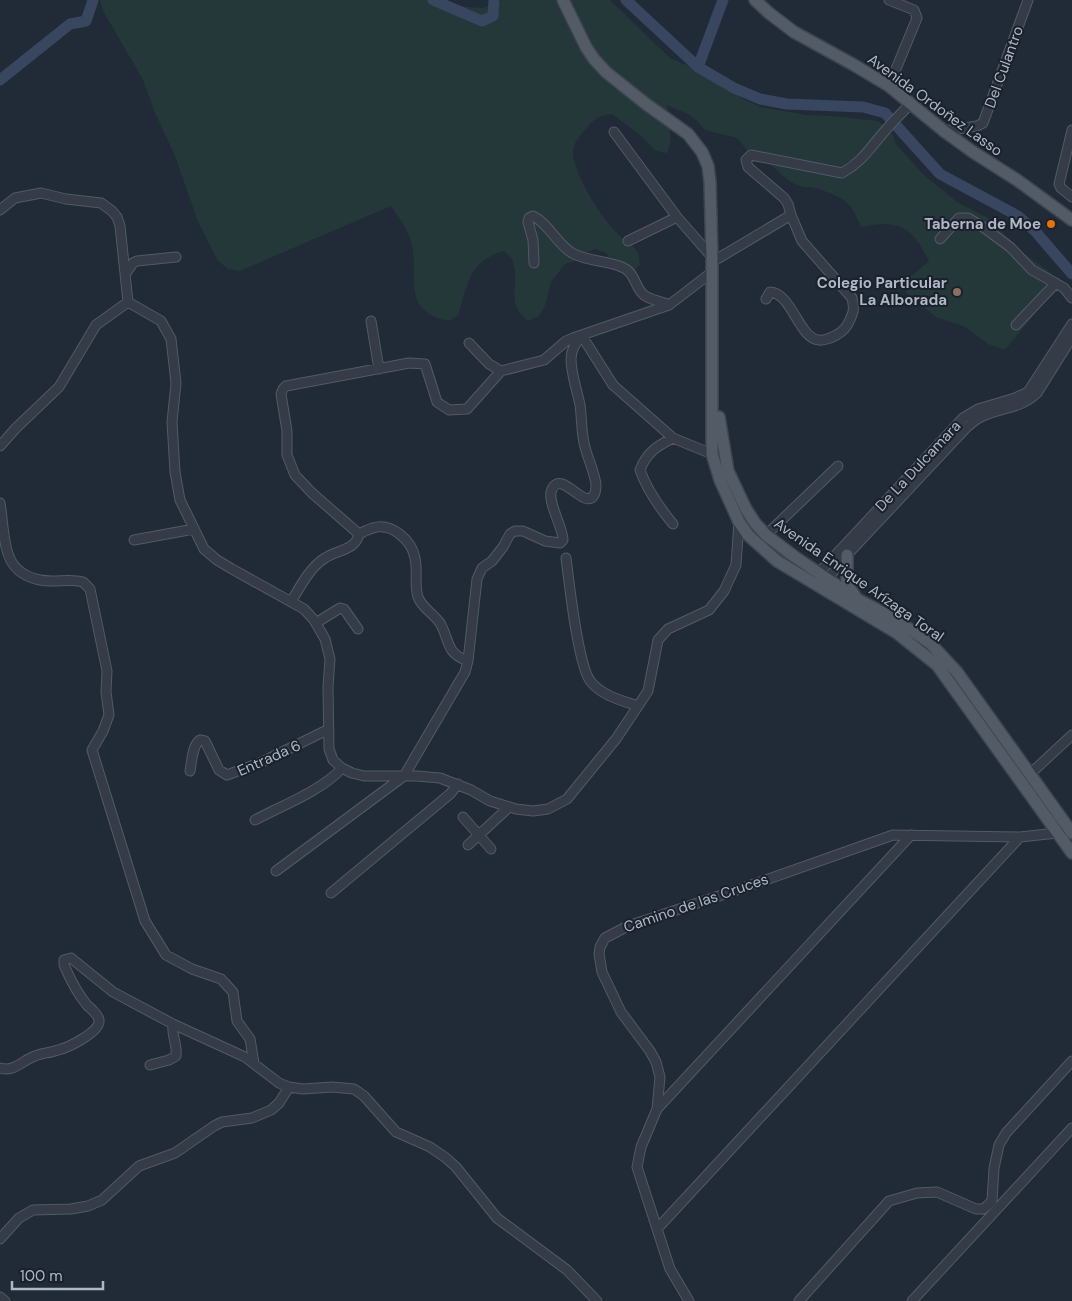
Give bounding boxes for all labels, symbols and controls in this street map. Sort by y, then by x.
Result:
street label: Del Culantro [980,23,1028,111]
street label: Avenida Ordoñez Lasso [864,49,1007,161]
place label: Taberna de Moe [924,214,1041,234]
marker: Taberna de Moe [1045,218,1057,230]
place label: Colegio Particular La Alborada [817,273,947,310]
marker: Colegio Particular La Alborada [951,286,963,298]
street label: De La Dulcamara [871,416,965,516]
street label: Avenida Enrique Arízaga Toral [770,514,948,646]
street label: Entrada 6 [234,735,304,781]
street label: Camino de las Cruces [621,869,771,937]
scale bar [12,1258,104,1290]
text: 100 m [20,1266,63,1286]

